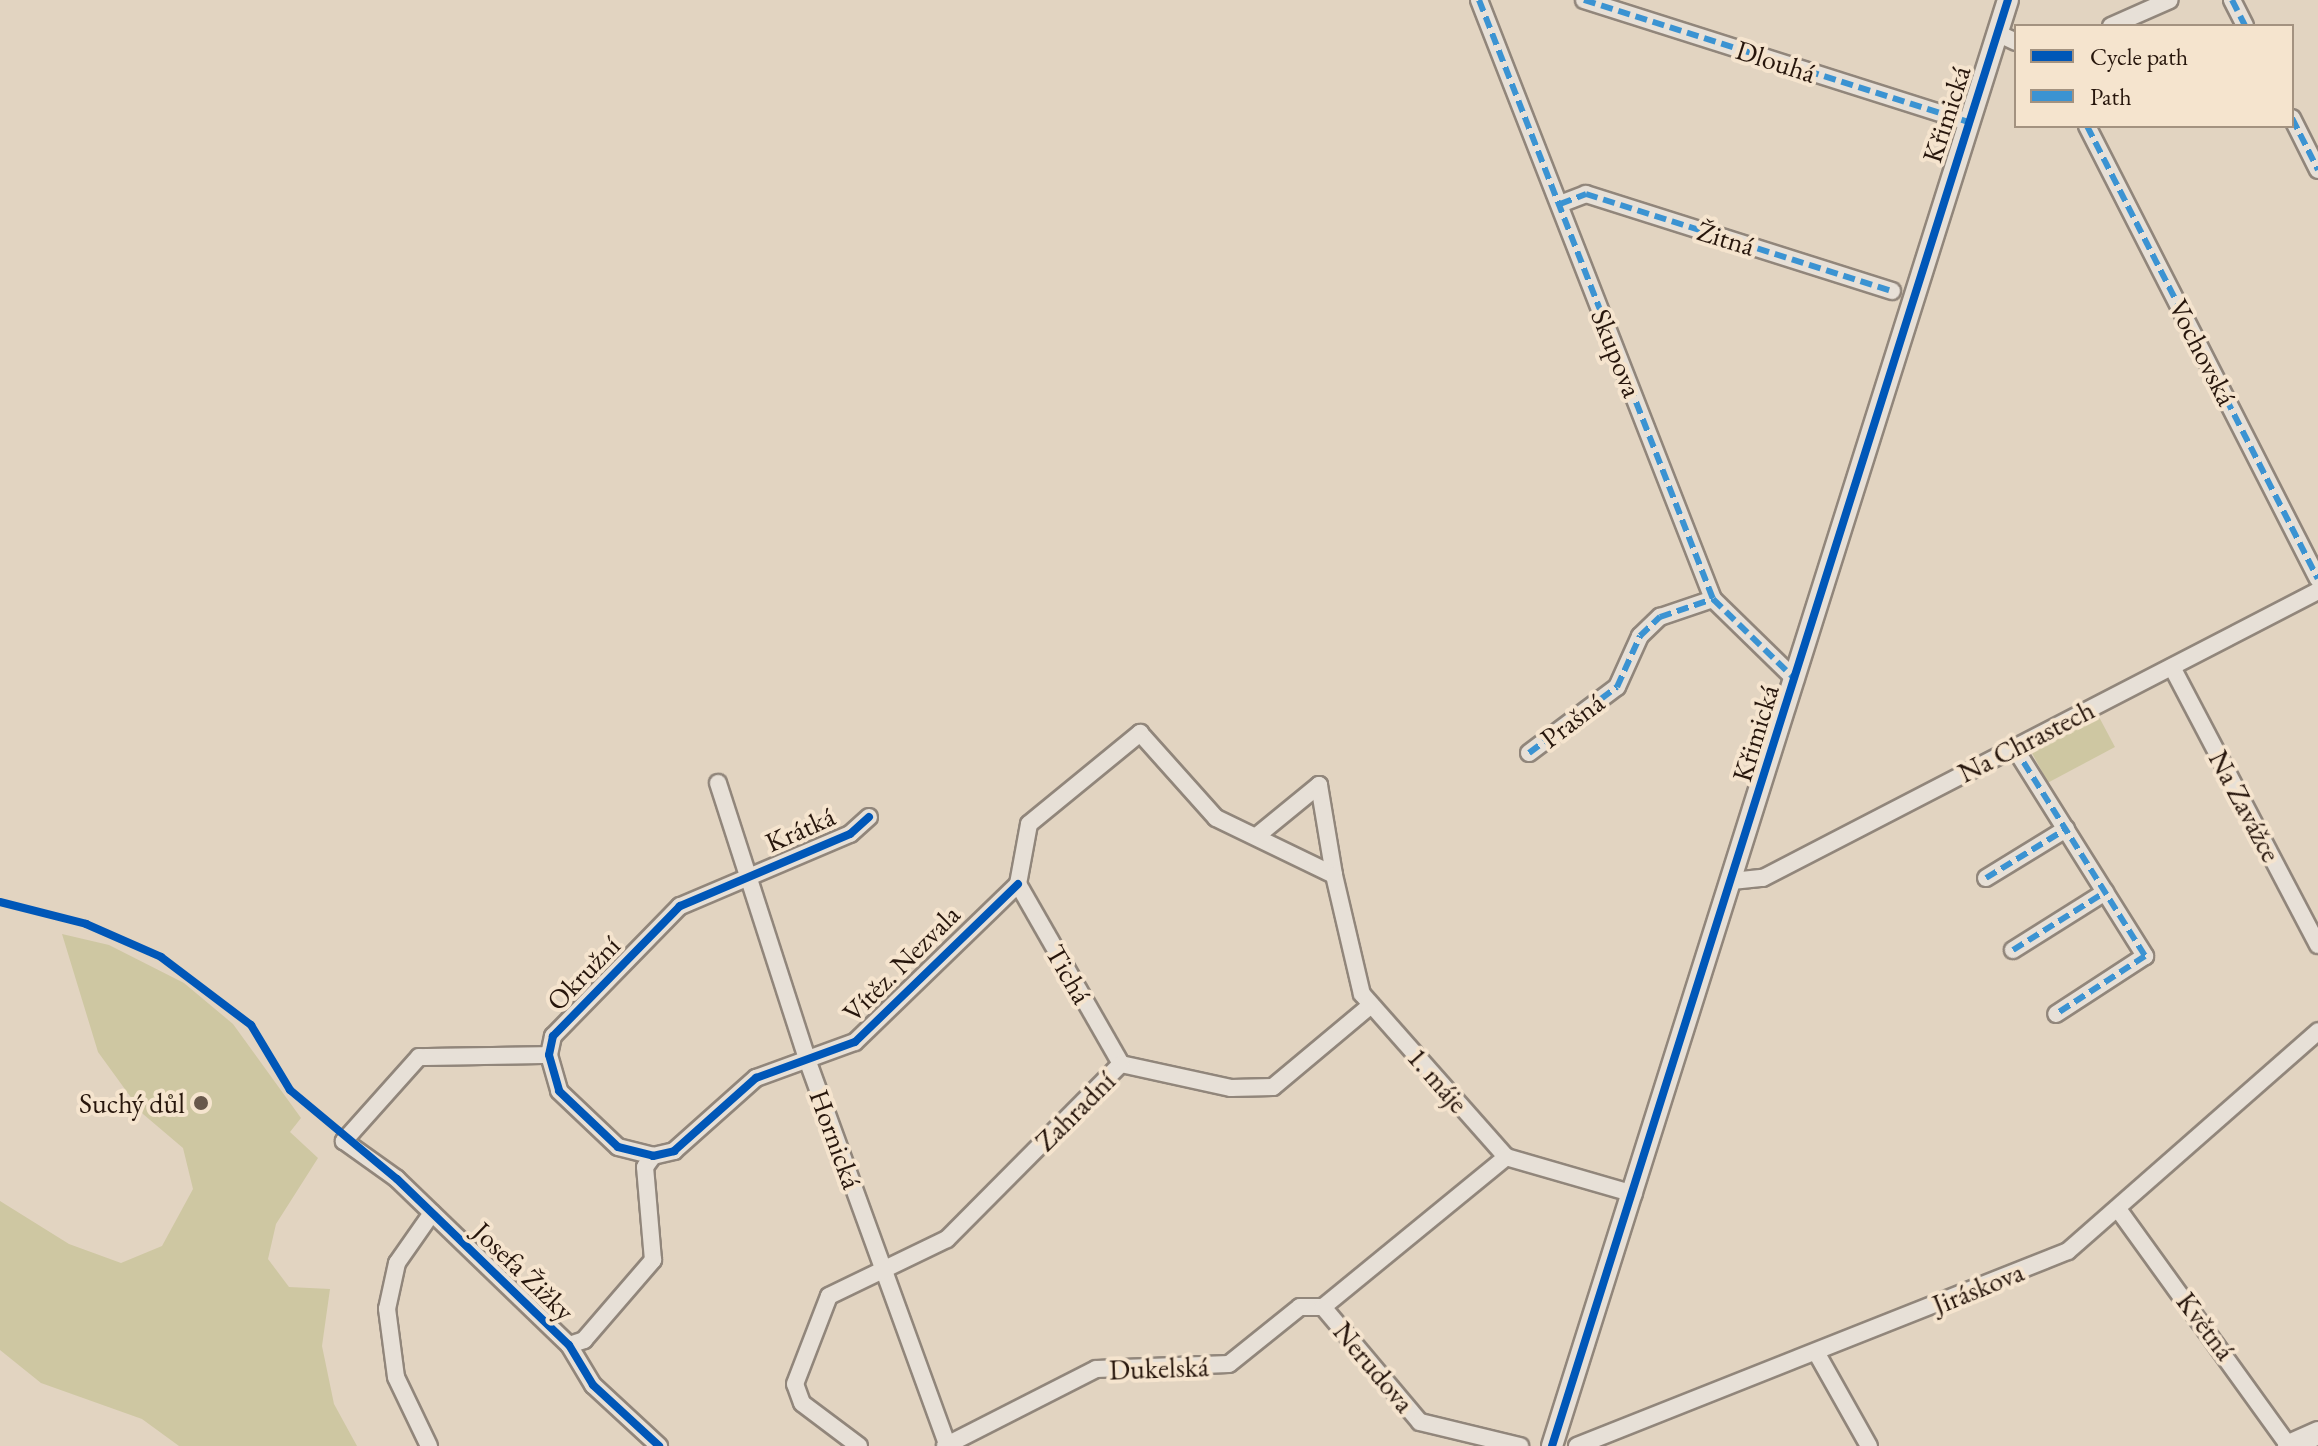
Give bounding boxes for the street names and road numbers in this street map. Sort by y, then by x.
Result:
street label: Dlouhá [1732,32,1820,90]
street label: Křimická [1915,61,1977,167]
street label: Žitná [1693,213,1759,263]
street label: Vochovská [2162,293,2244,411]
street label: Skupova [1584,304,1650,402]
street label: Křimická [1724,680,1786,786]
street label: Prašná [1534,685,1610,755]
street label: Na Chrastech [1952,692,2100,790]
street label: Na Zavážce [2202,745,2288,867]
street label: Krátká [760,799,840,859]
street label: Vítěz. Nezvala [835,897,967,1029]
street label: Okružní [539,929,627,1017]
street label: Tichá [1039,938,1099,1010]
street label: 1. máje [1401,1041,1475,1119]
street label: Zahradní [1028,1064,1122,1158]
street label: Hornická [803,1085,869,1193]
street label: Josefa Žižky [466,1214,582,1328]
street label: Jiráskova [1927,1255,2029,1321]
street label: Květná [2170,1285,2242,1367]
street label: Nerudova [1326,1315,1422,1419]
street label: Dukelská [1108,1349,1210,1387]

